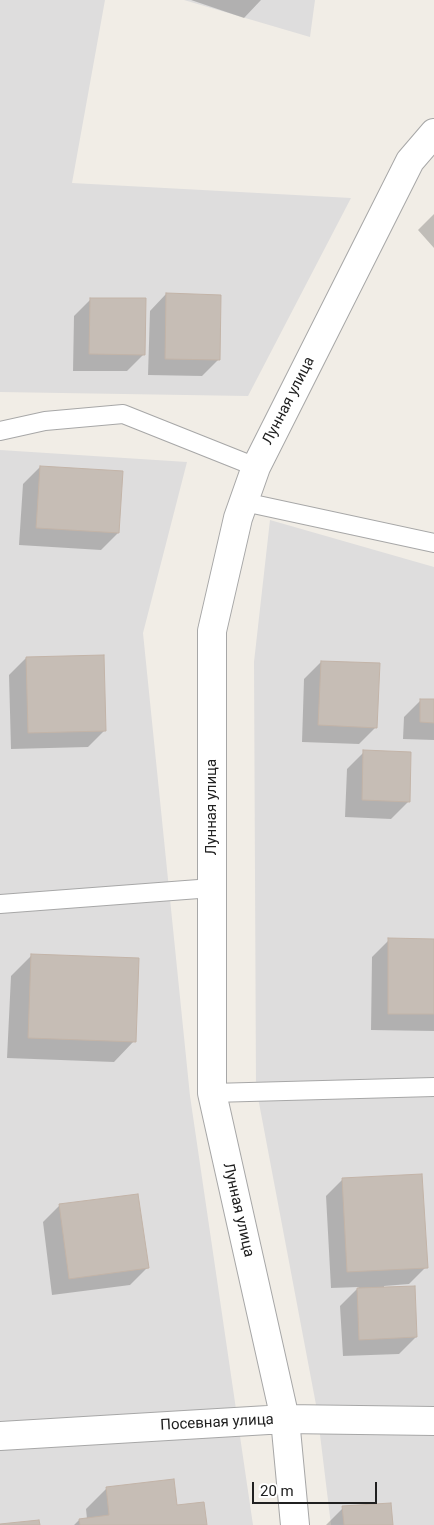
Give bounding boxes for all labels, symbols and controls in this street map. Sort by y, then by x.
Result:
street label: Лунная улица [259,354,319,448]
street label: Лунная улица [203,759,221,855]
street label: Лунная улица [218,1161,258,1259]
street label: Посевная улица [160,1411,274,1435]
scale bar [254,1472,379,1504]
text: 20 m [260,1482,294,1500]

